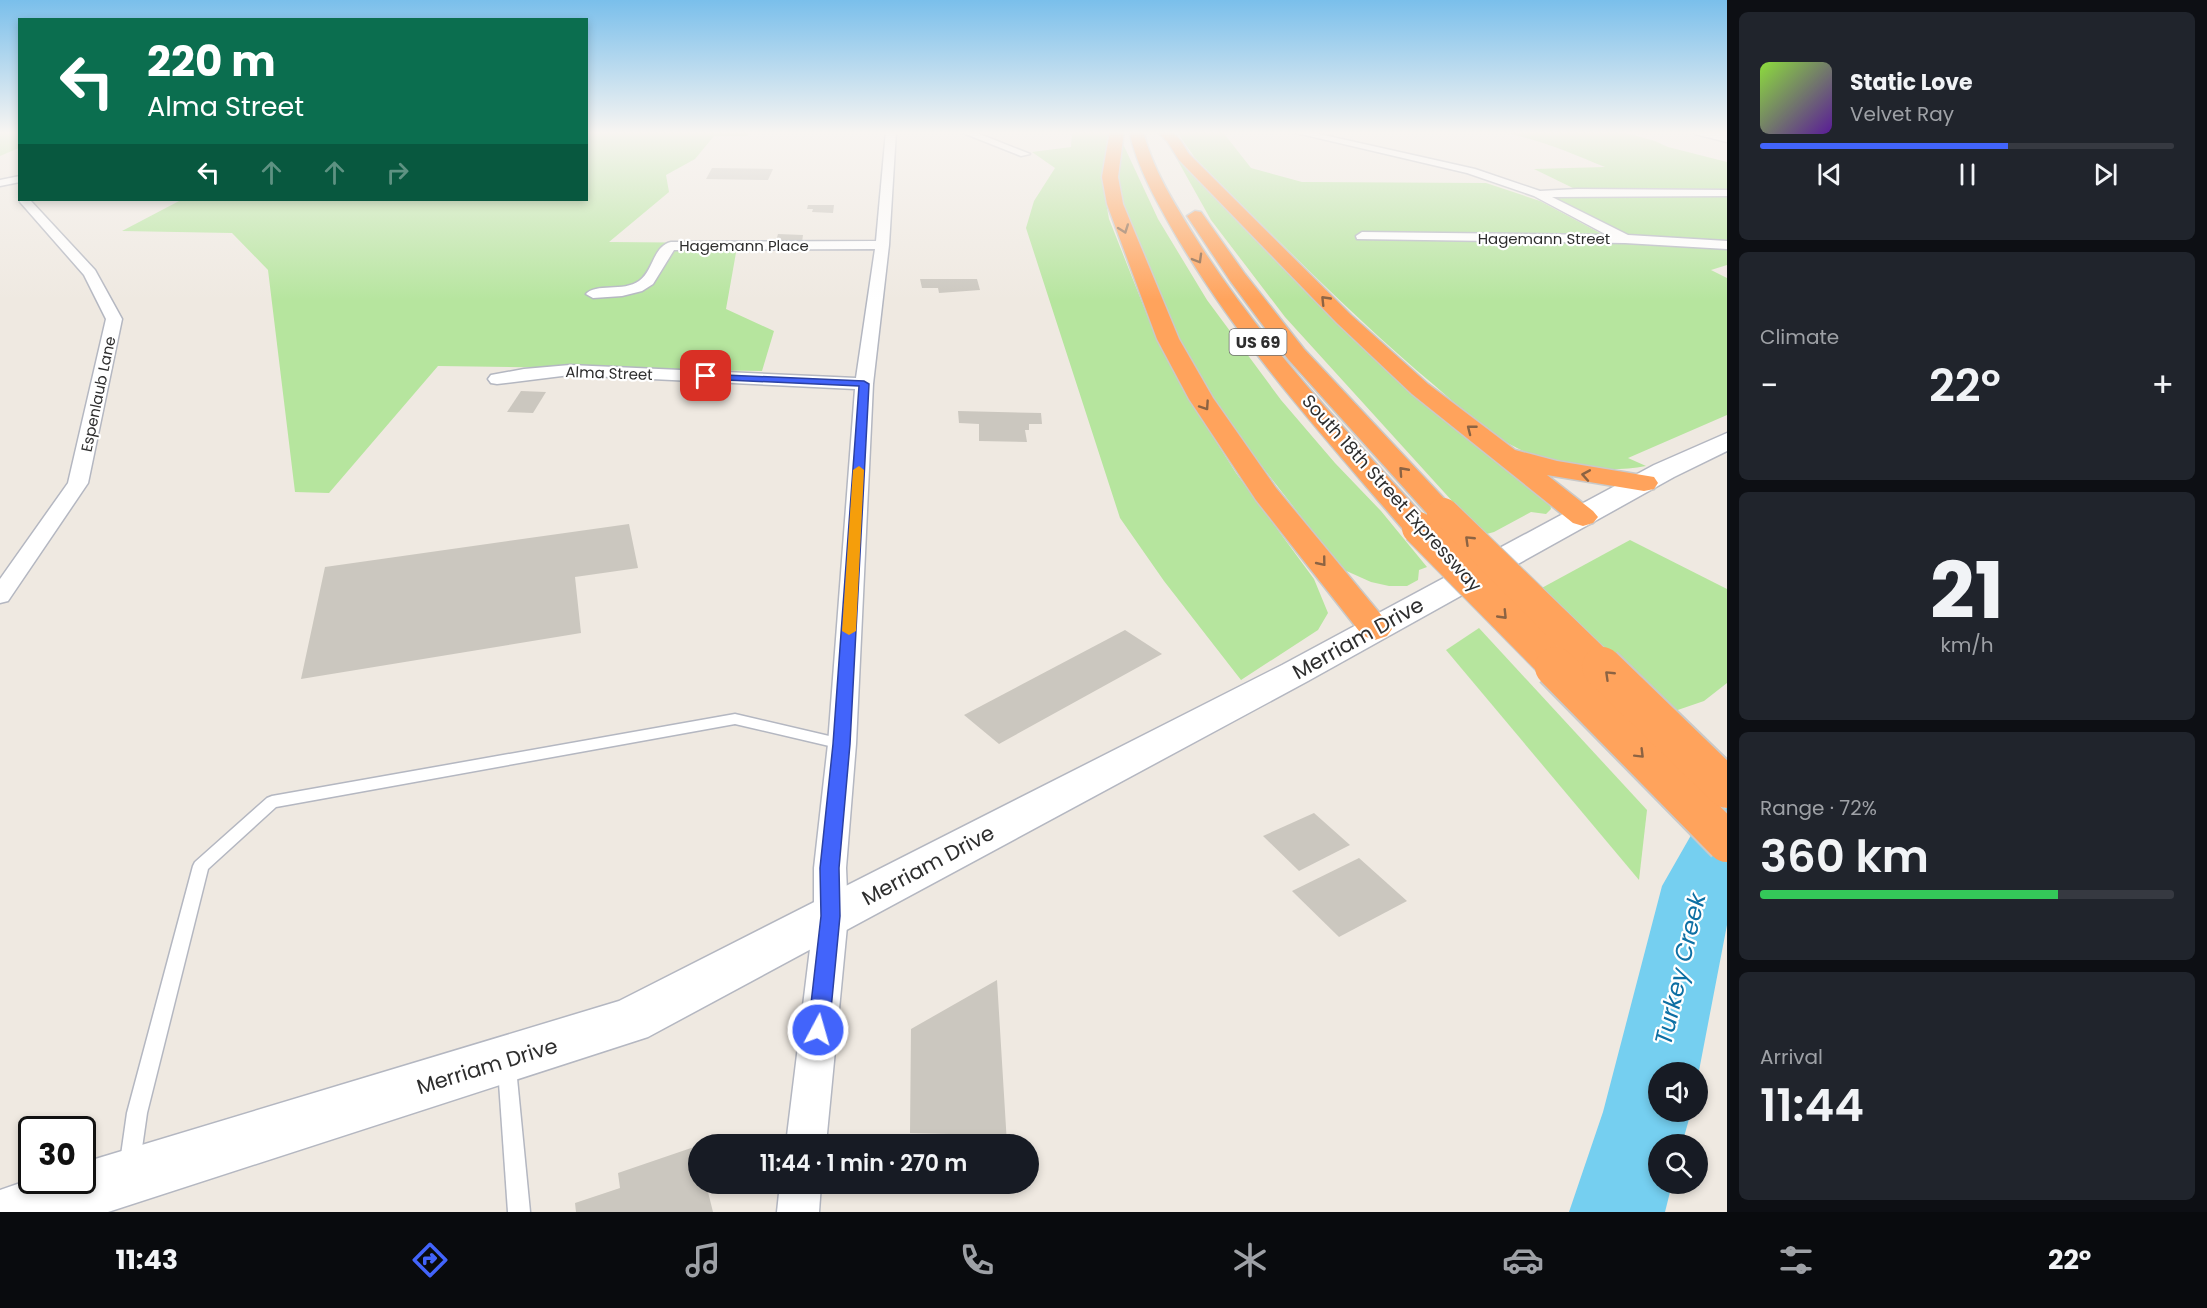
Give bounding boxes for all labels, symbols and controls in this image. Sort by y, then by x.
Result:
text: 220 m [147,32,276,91]
icon: left [48,42,126,120]
text: Static Love [1850,67,1973,98]
text: Alma Street [147,88,304,125]
text: Velvet Ray [1850,100,1954,128]
icon: left [192,156,225,189]
icon: ahead [255,156,288,189]
icon: ahead [318,156,351,189]
icon: right [381,156,414,189]
icon: previous [1813,158,1846,191]
icon: pause [1951,158,1984,191]
icon: next [2089,158,2122,191]
one-way arrow [1117,223,1130,234]
street label: Hagemann Street [1478,228,1610,249]
street label: Hagemann Place [679,235,809,256]
one-way arrow [1190,253,1202,263]
one-way arrow [1322,296,1333,307]
text: Climate [1760,323,1839,351]
road number: US 69 [1230,329,1286,355]
street label: Espenlaub Lane [75,334,121,454]
pin [680,350,731,401]
text: 22° [1929,354,2001,417]
icon: arrive [689,359,722,392]
street label: Alma Street [565,361,653,385]
text: − [1760,362,1778,409]
text: + [2151,362,2174,409]
street label: South 18th Street Expressway [1296,389,1488,597]
one-way arrow [1198,399,1209,410]
one-way arrow [1467,425,1478,436]
one-way arrow [1399,467,1410,478]
one-way arrow [1581,469,1591,482]
one-way arrow [1465,536,1476,547]
text: 21 [1930,536,2004,645]
one-way arrow [1314,555,1325,566]
street label: Merriam Drive [1287,590,1429,686]
one-way arrow [1496,607,1507,618]
text: km/h [1940,631,1994,659]
one-way arrow [1606,671,1616,682]
one-way arrow [1633,747,1644,757]
text: Range · 72% [1760,794,1877,822]
street label: Merriam Drive [857,818,999,912]
text: 360 km [1760,825,1929,888]
water label: Turkey Creek [1647,888,1714,1048]
position arrow [786,998,850,1062]
street label: Merriam Drive [413,1031,561,1101]
text: Arrival [1760,1043,1823,1071]
map controls [1648,1062,1708,1194]
button: sound [1648,1062,1708,1122]
text: 11:44 [1760,1074,1864,1137]
speed limit sign: 30 [18,1116,96,1194]
button: search [1648,1134,1708,1194]
text: 11:44 · 1 min · 270 m [760,1148,967,1179]
icon: directions [409,1239,451,1281]
icon: music [682,1239,724,1281]
icon: phone [956,1239,998,1281]
icon: climate [1229,1239,1271,1281]
icon: car [1502,1239,1544,1281]
icon: filters [1775,1239,1817,1281]
text: 11:43 [116,1241,178,1278]
text: 22° [2048,1241,2091,1278]

